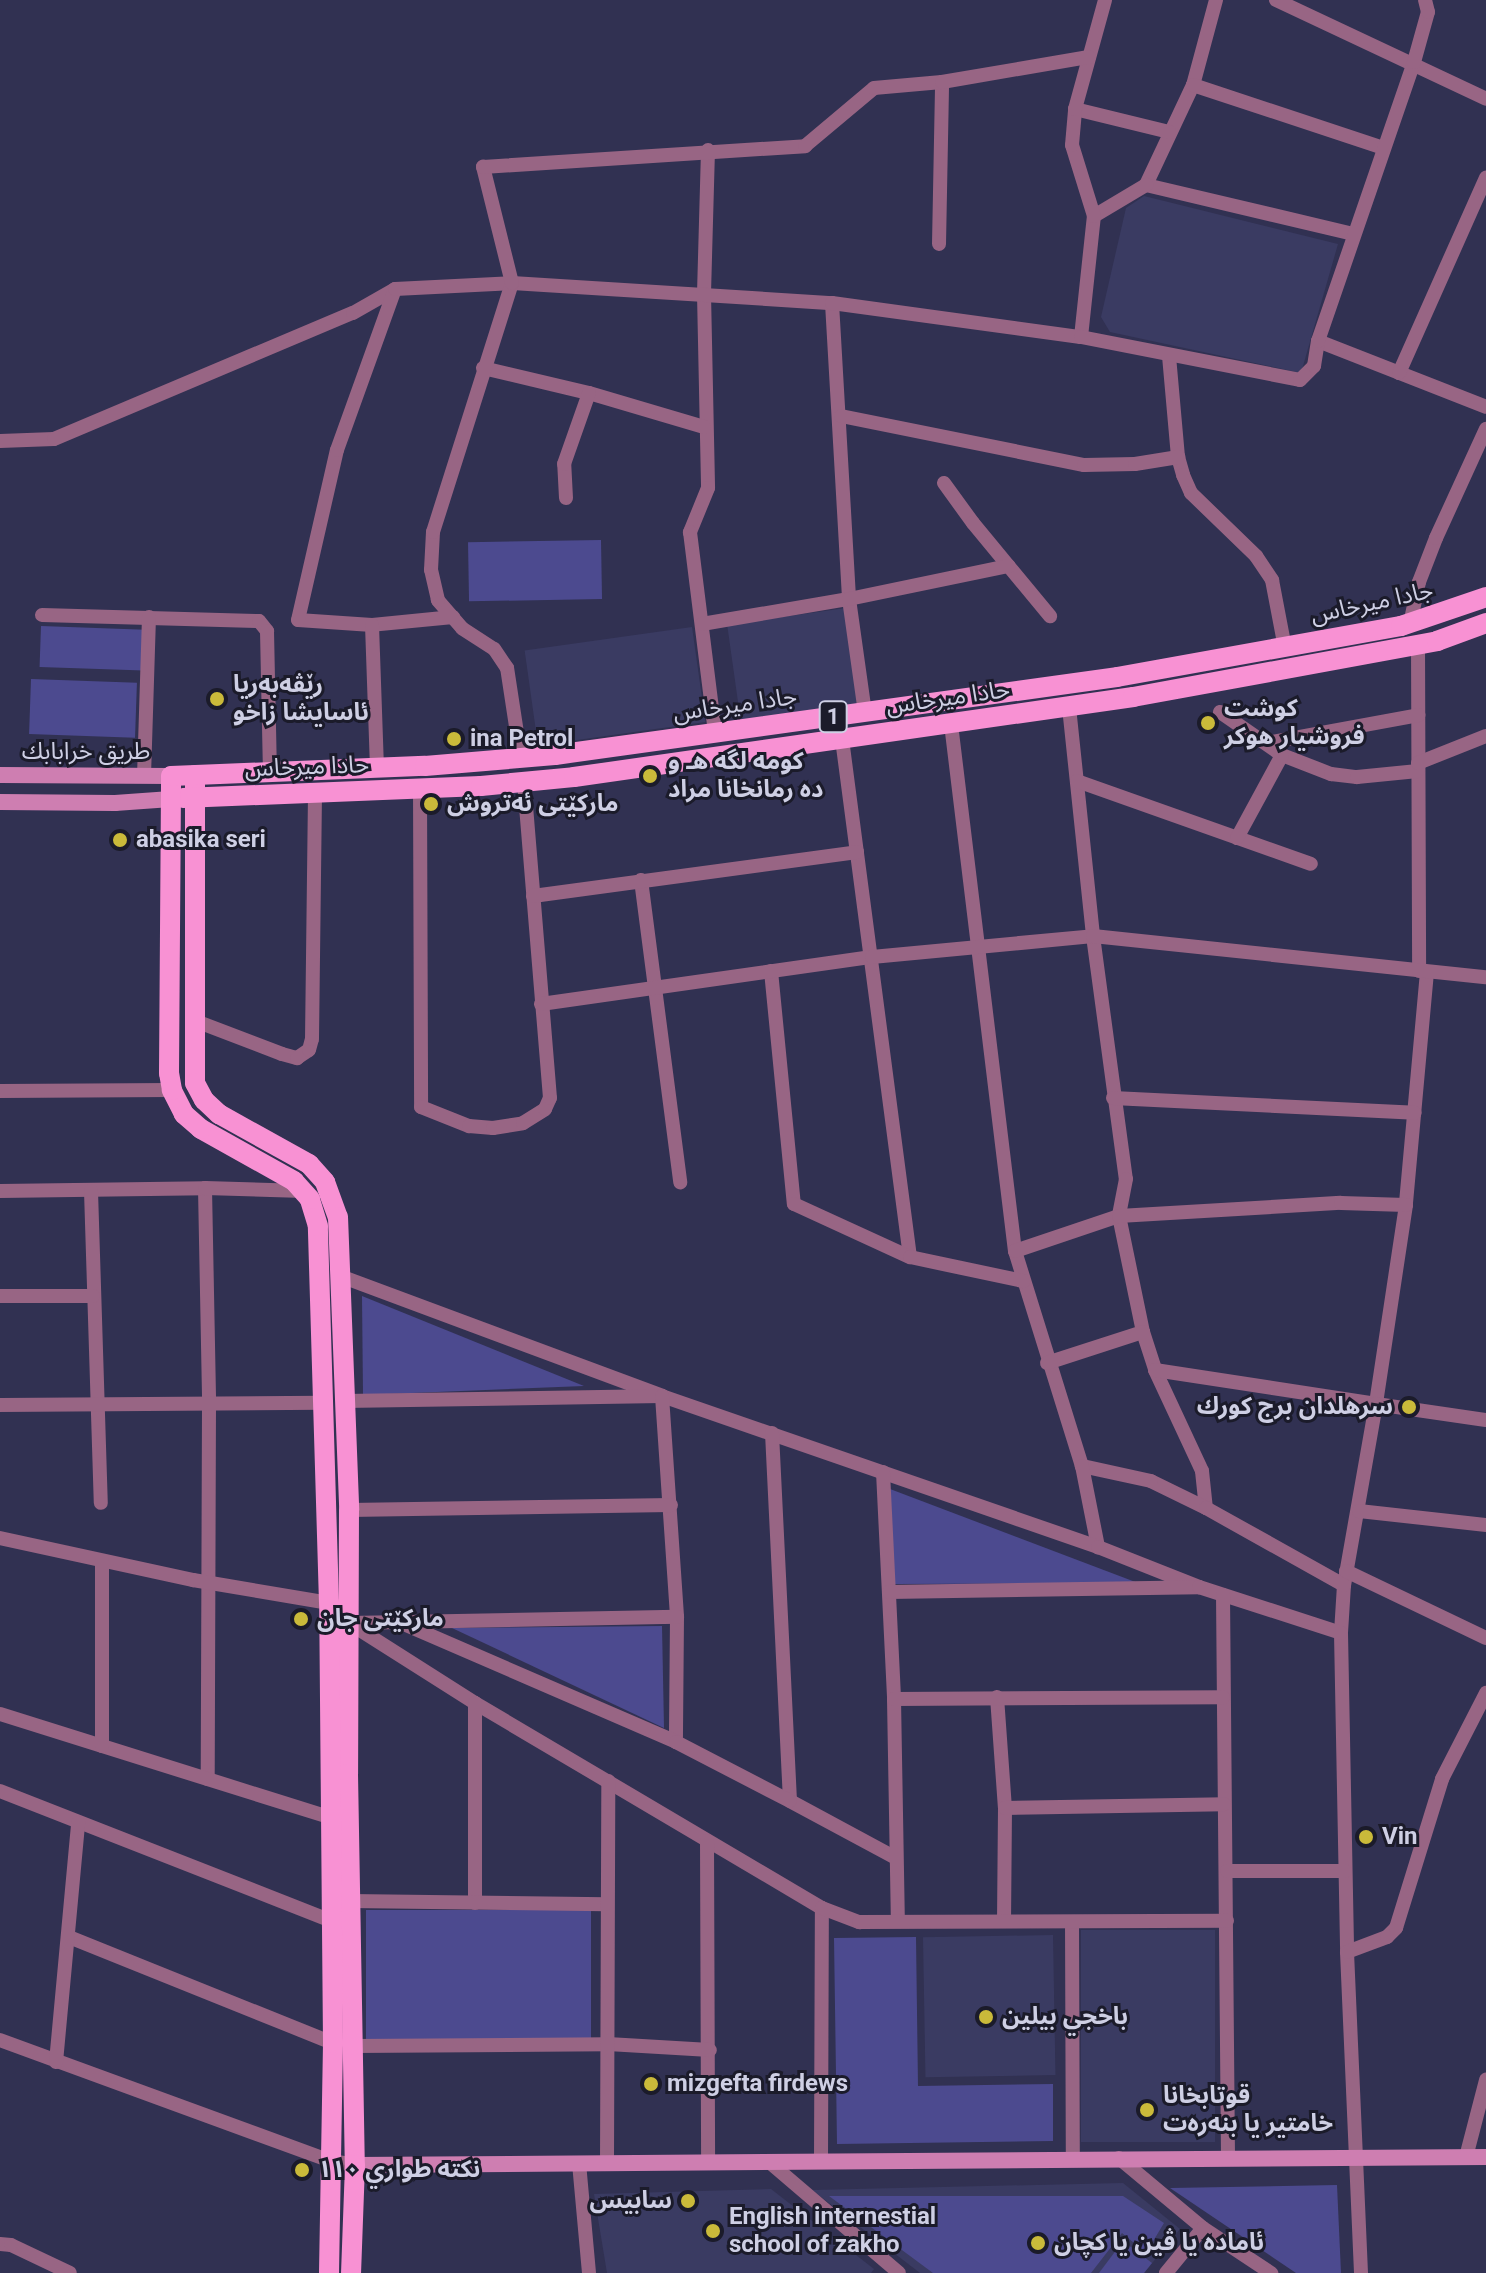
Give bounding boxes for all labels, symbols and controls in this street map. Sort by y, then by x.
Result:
street label: جادا ميرخاس [1308,576,1436,630]
place label: رێڤه‌به‌ريا ئاسايشا زاخو [233,671,369,727]
street label: حادا ميرخاس [884,675,1012,721]
street label: جادا ميرخاس [671,682,799,728]
marker: رێڤه‌به‌ريا ئاسايشا زاخو [208,690,226,708]
place label: كوشت فروشيار هوكر [1224,695,1365,751]
road number: 1 [817,699,849,735]
marker: كوشت فروشيار هوكر [1199,714,1217,732]
place label: ina Petrol [470,725,573,753]
marker: ina Petrol [445,730,463,748]
street label: طريق خرابابك [22,738,150,766]
place label: كومه لگه هـ و ده رمانخانا مراد [668,748,823,804]
street label: حادا ميرخاس [244,750,370,784]
marker: كومه لگه هـ و ده رمانخانا مراد [639,765,661,787]
place label: مارکێتی ئەتروش [447,790,618,818]
marker: مارکێتی ئەتروش [422,795,440,813]
place label: abasika seri [136,826,266,854]
marker: abasika seri [111,831,129,849]
place label: سرهلدان برج كورك [1197,1393,1393,1421]
marker: سرهلدان برج كورك [1400,1398,1418,1416]
place label: مارکێتی جان [317,1605,444,1633]
marker: مارکێتی جان [292,1610,310,1628]
place label: Vin [1382,1823,1417,1851]
marker: Vin [1357,1828,1375,1846]
place label: باخجي بيلين [1002,2003,1128,2031]
marker: باخجي بيلين [977,2008,995,2026]
place label: mizgefta firdews [667,2070,848,2098]
marker: mizgefta firdews [642,2075,660,2093]
place label: قوتابخانا خامتیر یا بنەرەت [1163,2082,1333,2138]
marker: قوتابخانا خامتیر یا بنەرەت [1138,2101,1156,2119]
place label: نكته طواري ١١٠ [318,2156,480,2184]
marker: نكته طواري ١١٠ [293,2161,311,2179]
place label: سابيس [590,2187,672,2215]
marker: سابيس [679,2192,697,2210]
place label: English internestial school of zakho [729,2203,936,2259]
marker: English internestial school of zakho [704,2222,722,2240]
place label: ئاماده یا ڤین یا کچان [1054,2229,1264,2257]
marker: ئاماده یا ڤین یا کچان [1029,2234,1047,2252]

